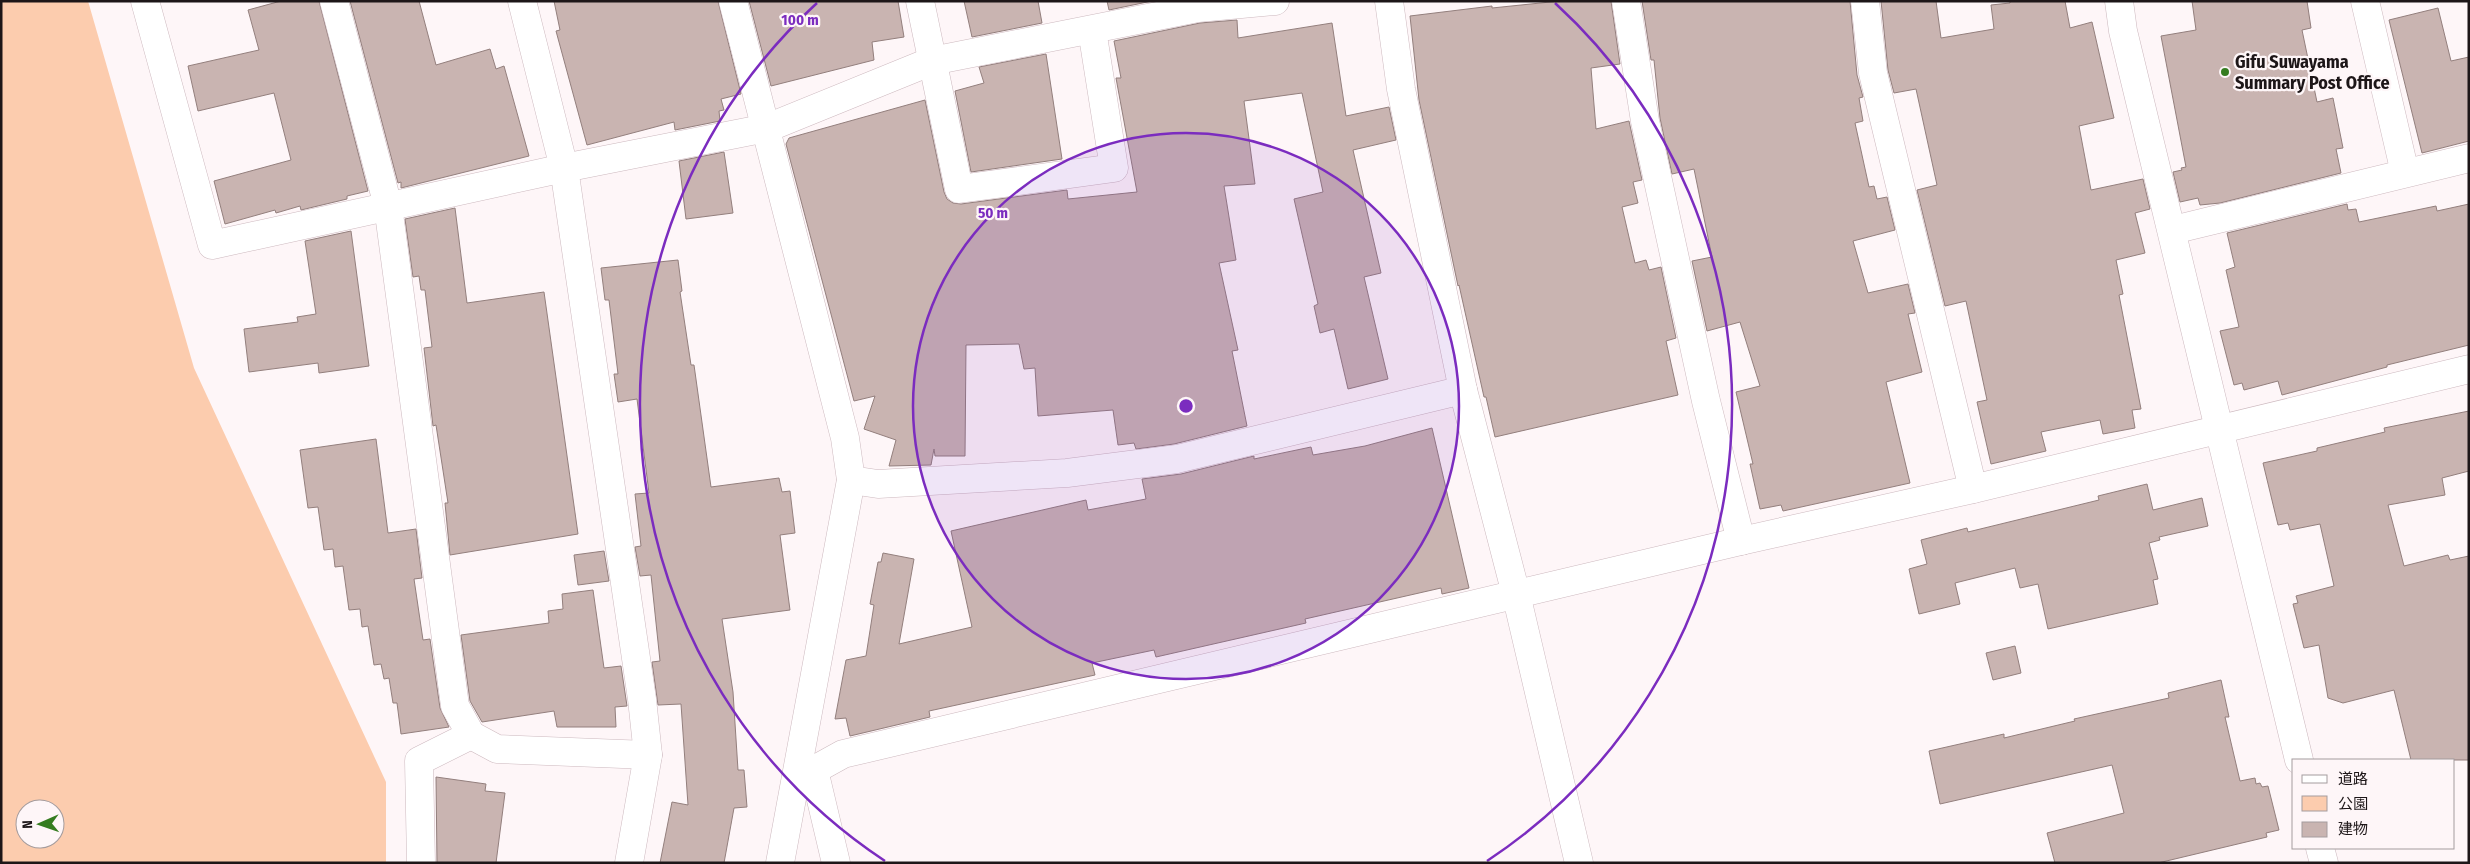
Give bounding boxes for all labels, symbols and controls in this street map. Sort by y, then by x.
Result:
text: 100 m [781,11,819,29]
place label: Gifu Suwayama Summary Post Office [2235,51,2390,94]
marker: Gifu Suwayama Summary Post Office [2219,66,2231,78]
text: 50 m [978,204,1008,222]
centre of rings [1177,397,1195,415]
legend [2292,759,2455,849]
text: 道路 [2338,770,2368,788]
text: 公園 [2338,795,2368,813]
north arrow [15,799,65,849]
text: N [19,820,36,829]
text: 建物 [2338,820,2368,838]

